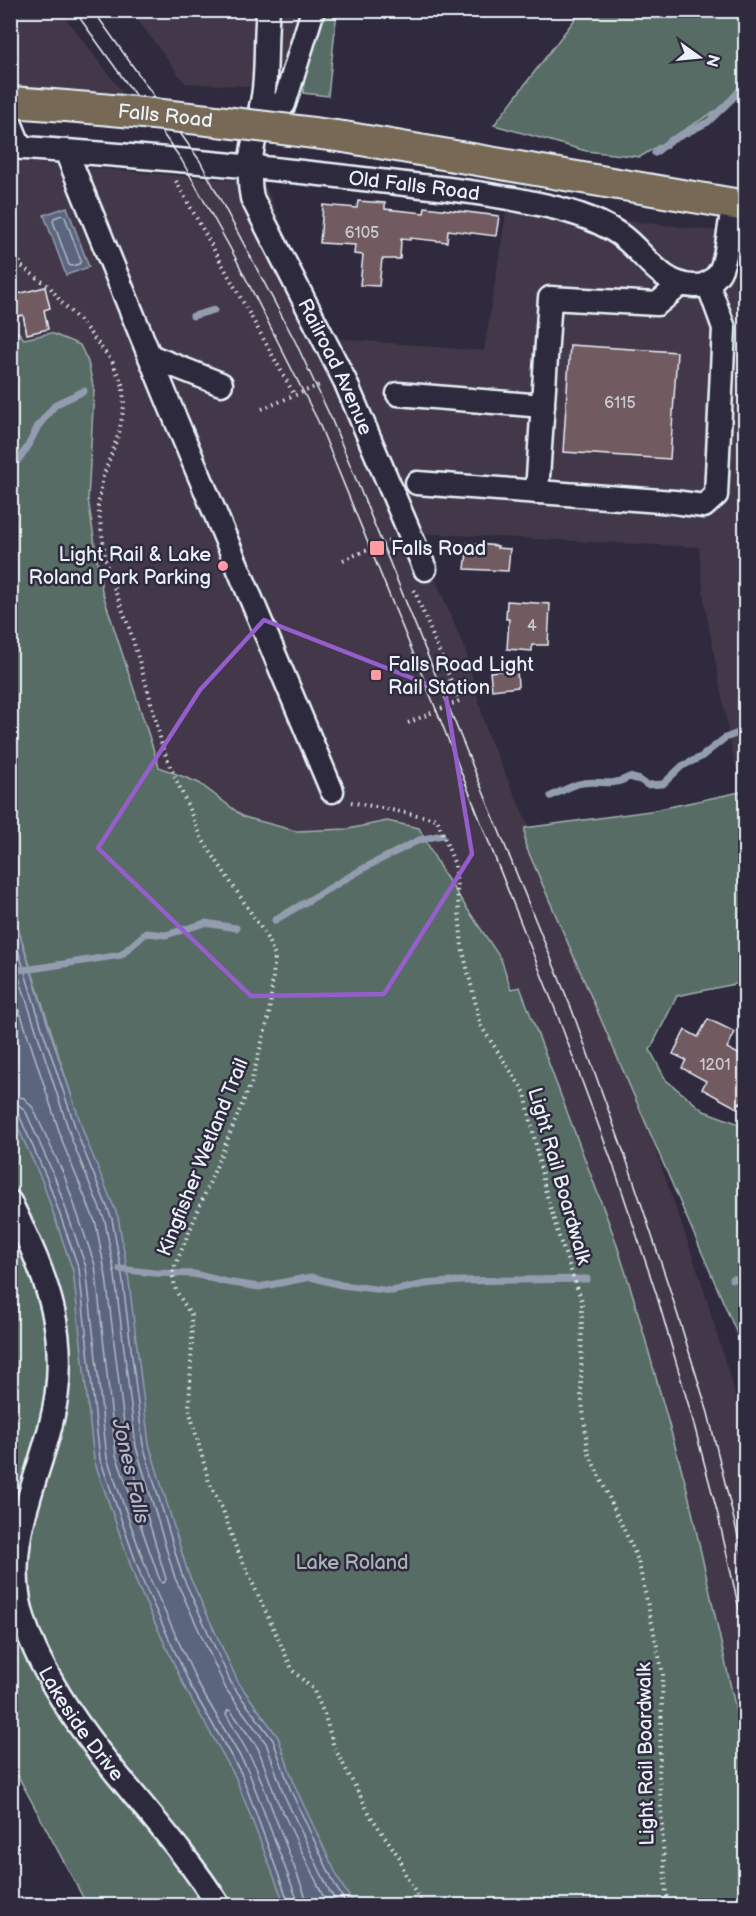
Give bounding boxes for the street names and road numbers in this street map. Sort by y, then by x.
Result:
street label: Falls Road [117,100,214,133]
street label: Old Falls Road [347,166,481,206]
street label: Railroad Avenue [292,295,378,439]
street label: Kingfisher Wetland Trail [152,1055,254,1260]
street label: Light Rail Boardwalk [522,1085,596,1268]
street label: Light Rail Boardwalk [632,1662,660,1846]
street label: Lakeside Drive [33,1663,129,1786]

